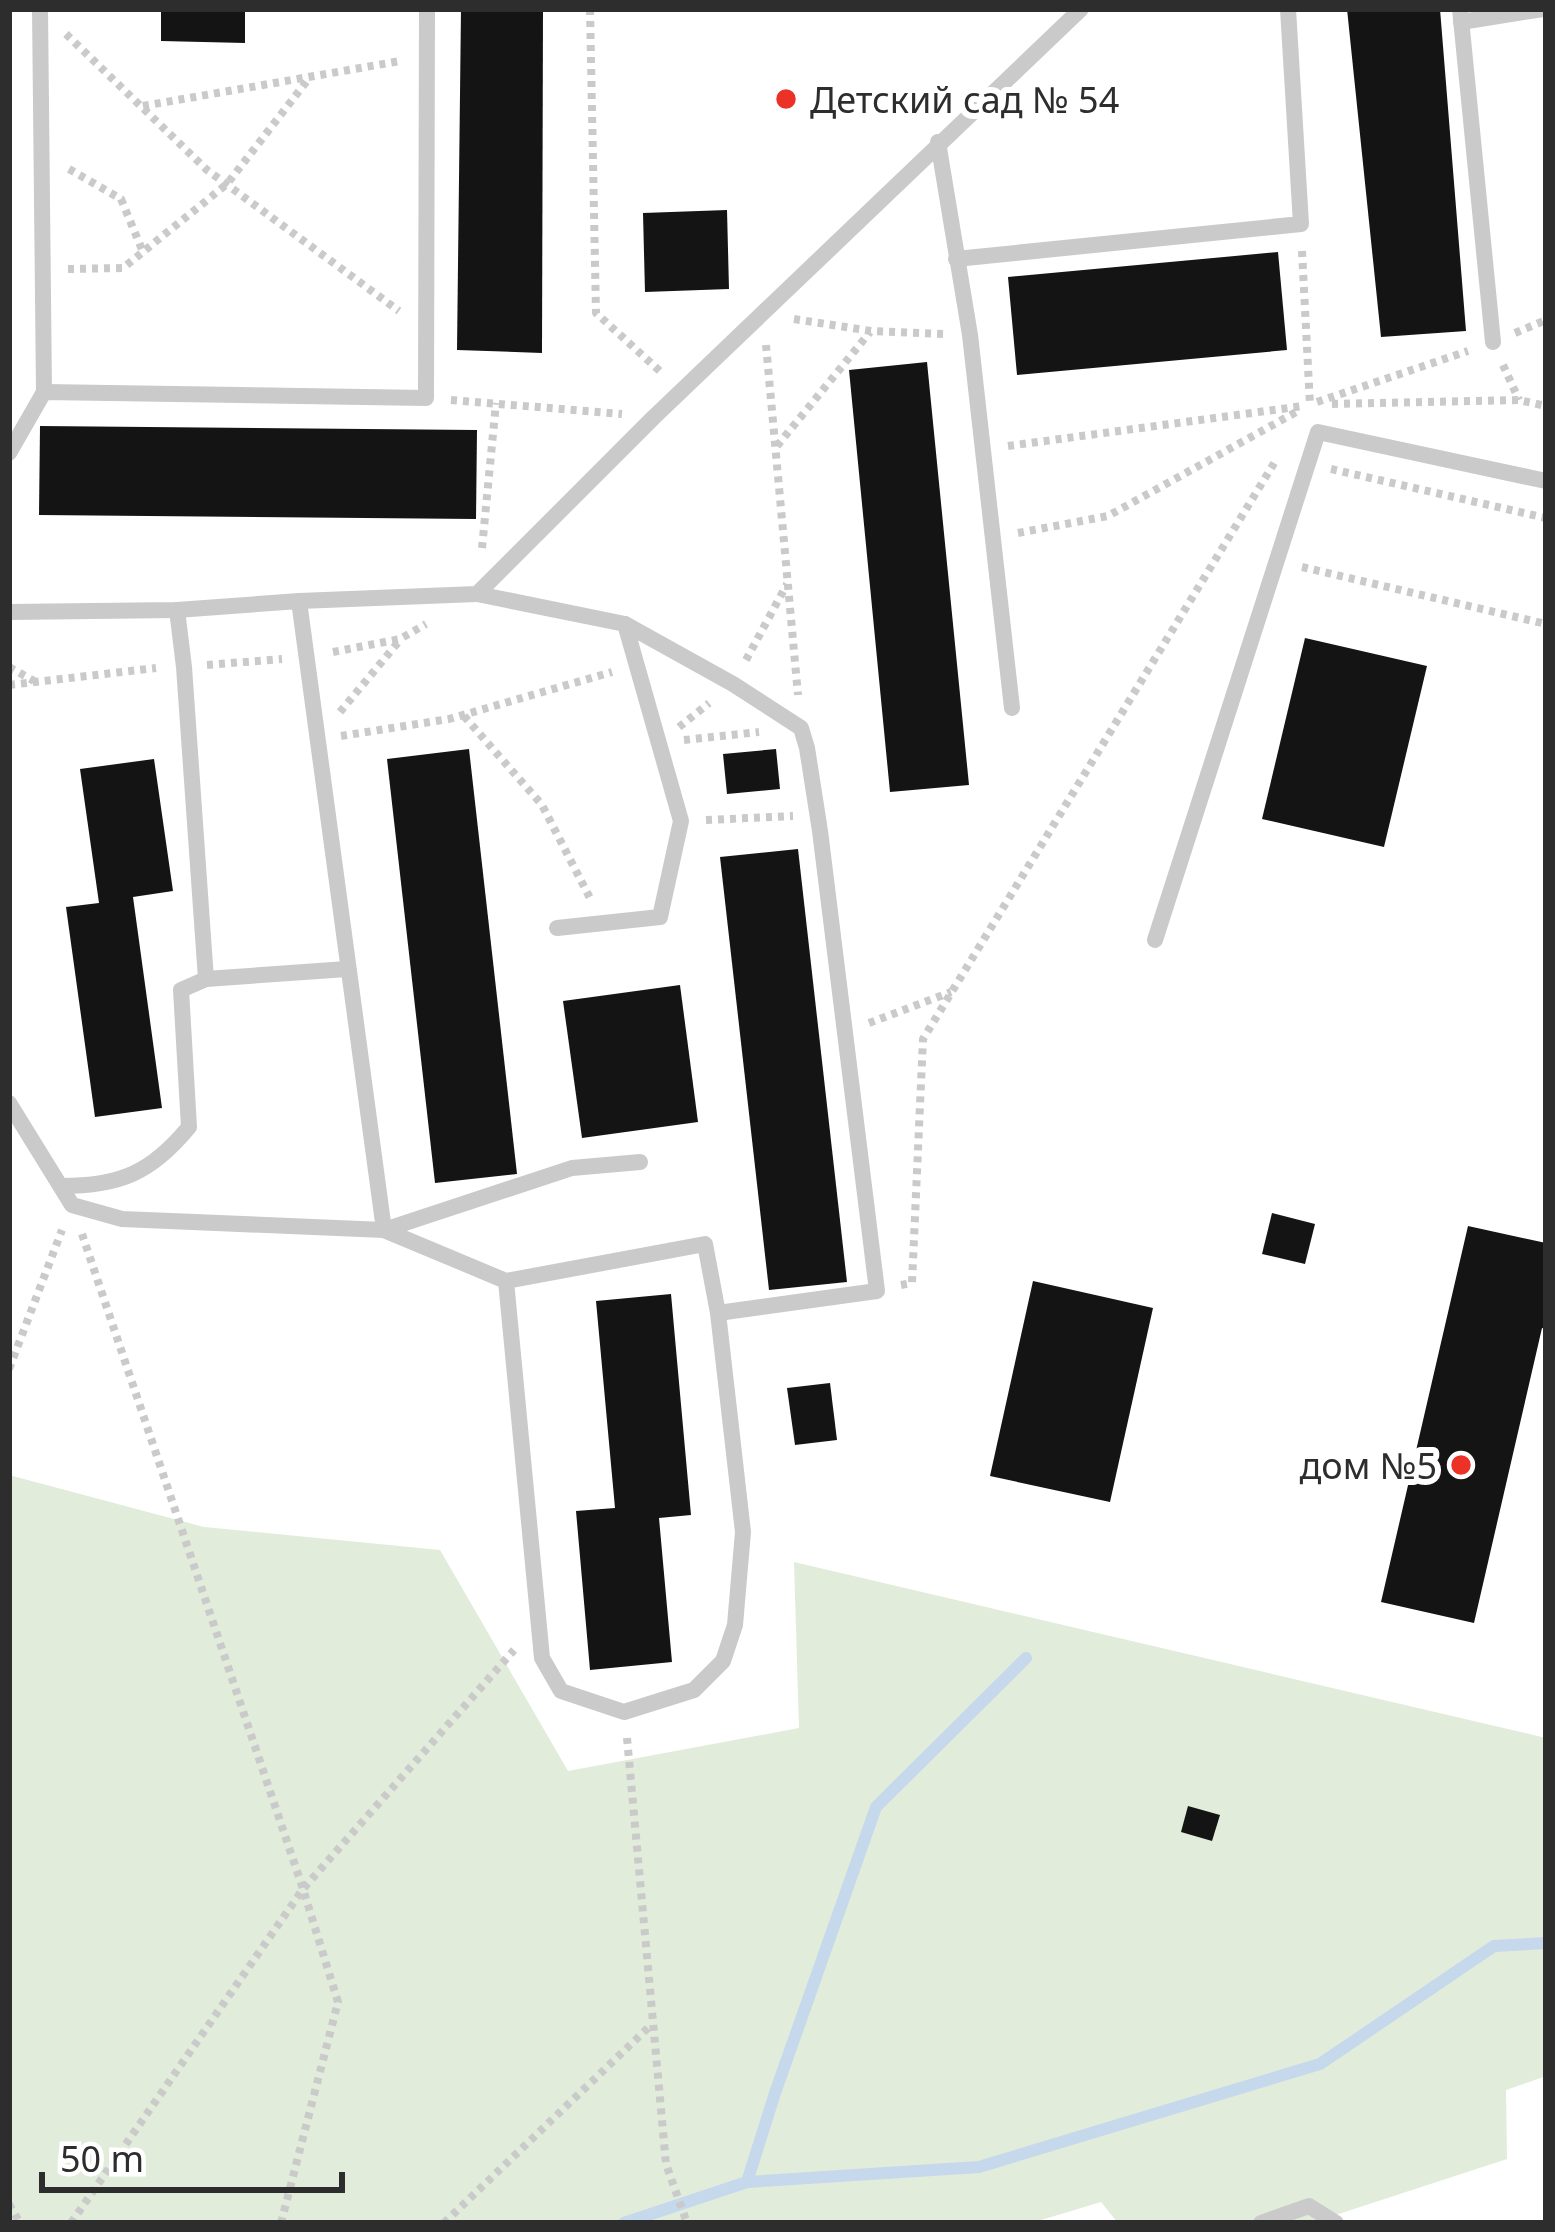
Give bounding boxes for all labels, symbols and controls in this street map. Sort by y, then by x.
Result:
place label: Детский сад № 54 [810,75,1119,124]
marker: Детский сад № 54 [773,86,799,112]
place label: дом №5 [1299,1441,1437,1490]
marker: дом №5 [1448,1452,1474,1478]
scale bar [42,2118,342,2192]
text: 50 m [60,2134,144,2183]

